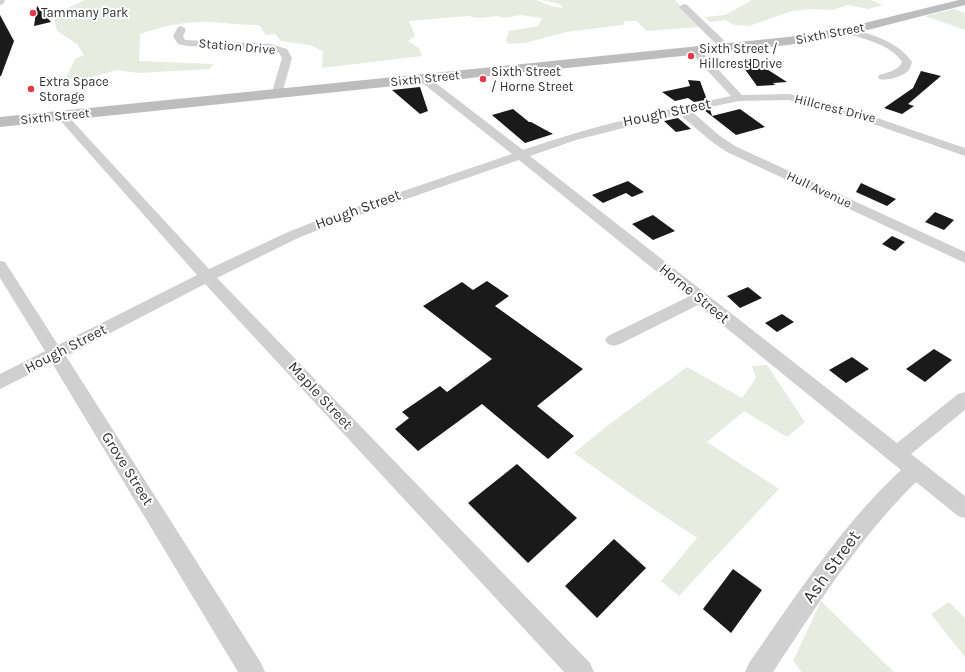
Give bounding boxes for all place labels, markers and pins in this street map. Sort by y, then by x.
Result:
place label: Tammany Park [41,5,128,21]
marker: Tammany Park [28,8,38,18]
place label: Sixth Street / Hillcrest Drive [699,41,782,72]
marker: Sixth Street / Hillcrest Drive [686,51,696,61]
place label: Sixth Street / Horne Street [491,64,573,95]
place label: Extra Space Storage [39,74,109,105]
marker: Sixth Street / Horne Street [478,74,488,84]
marker: Extra Space Storage [26,84,36,94]

